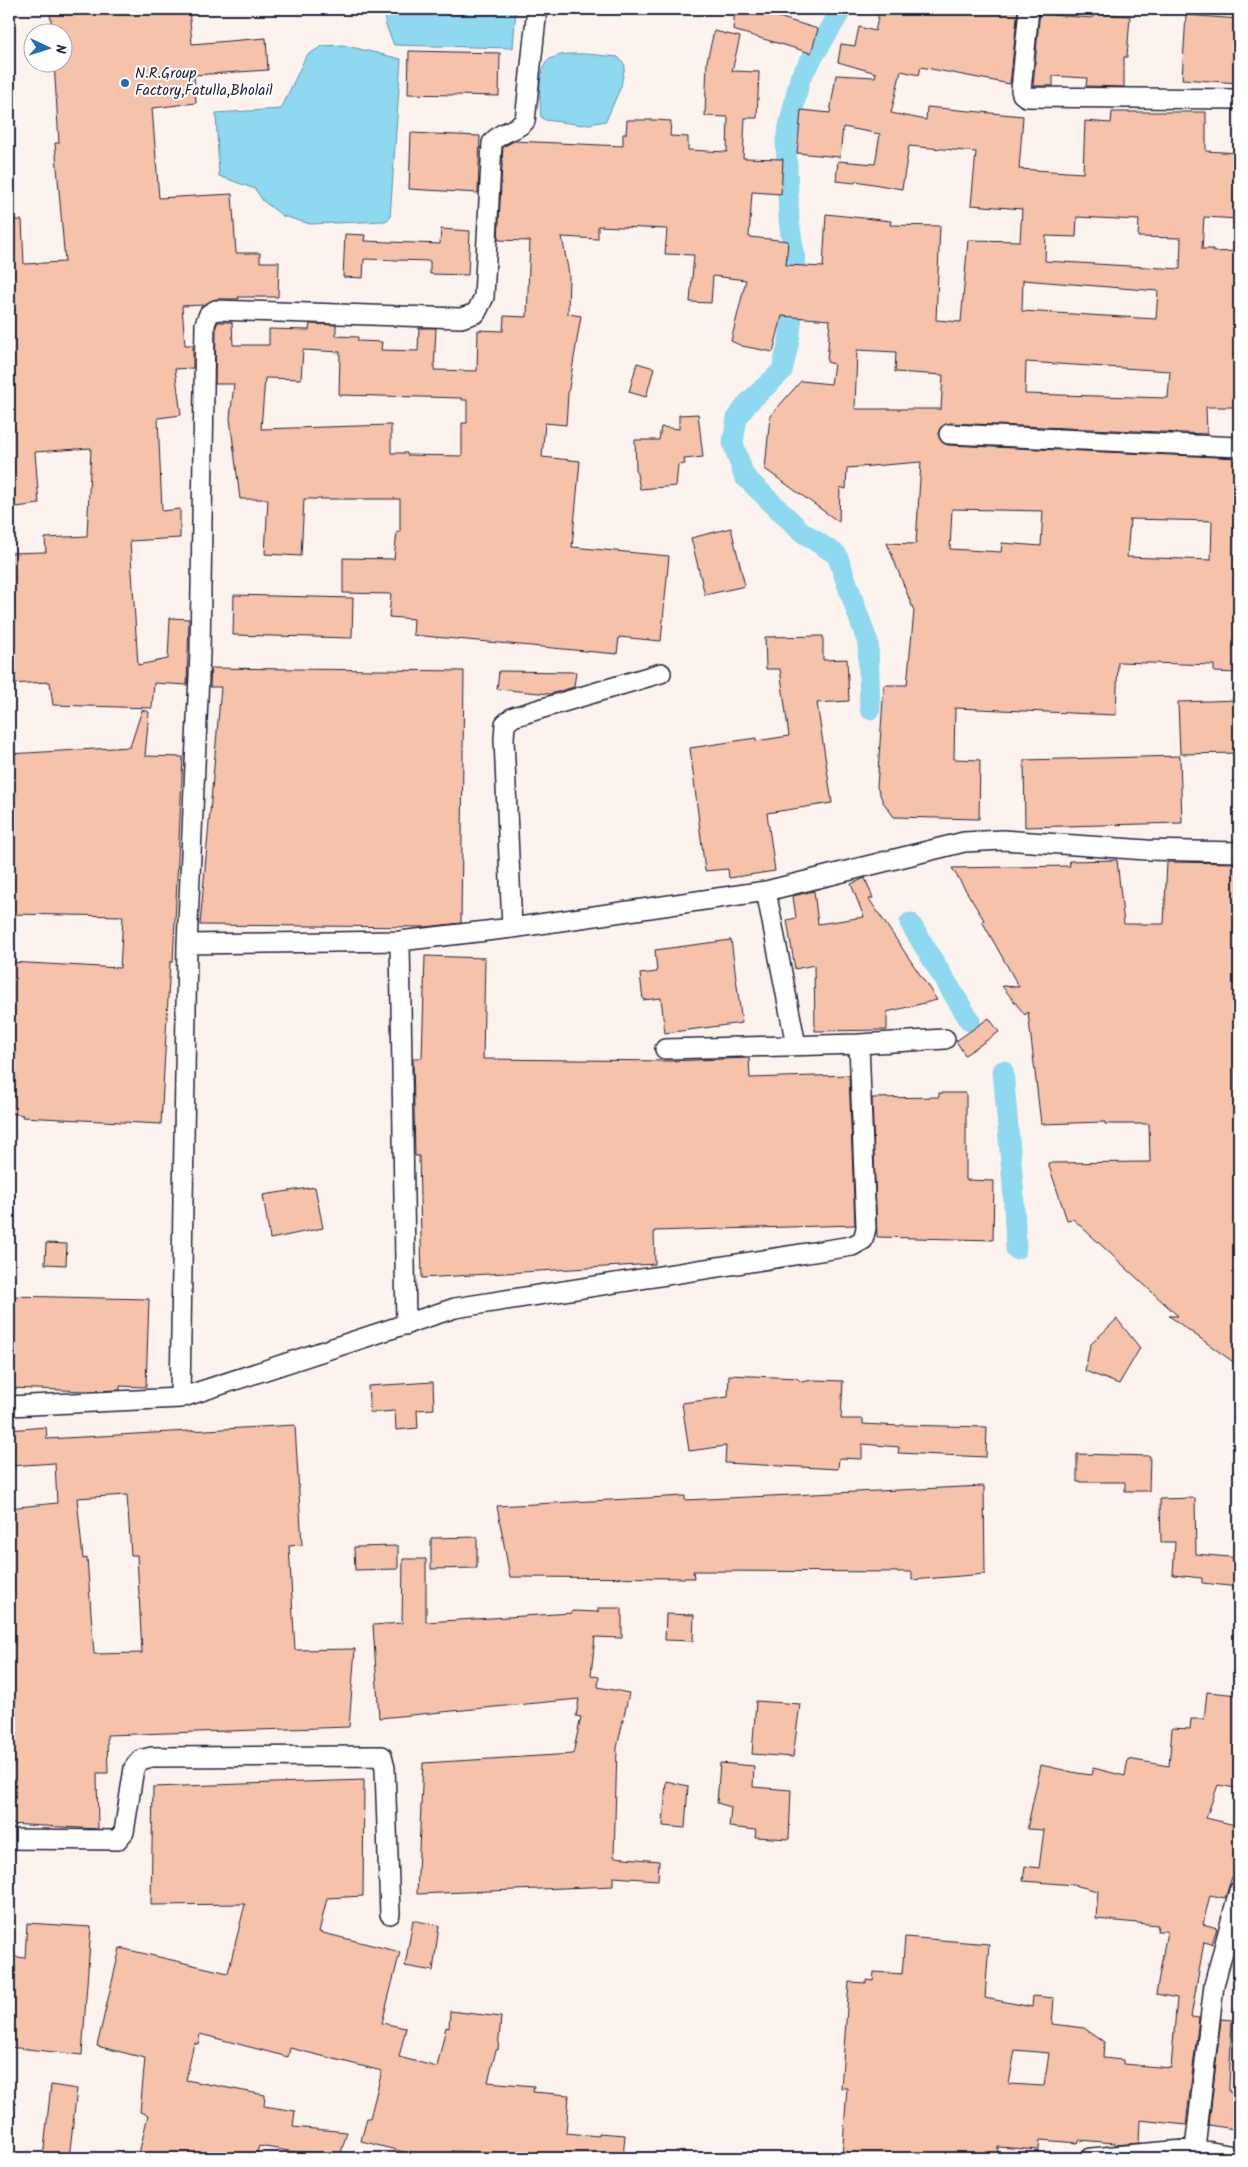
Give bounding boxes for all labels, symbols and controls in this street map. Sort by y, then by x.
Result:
north arrow [22,22,72,72]
text: N [49,44,71,54]
place label: N.R.Group Factory,Fatulla,Bholail [135,62,273,103]
marker: N.R.Group Factory,Fatulla,Bholail [119,77,131,89]

